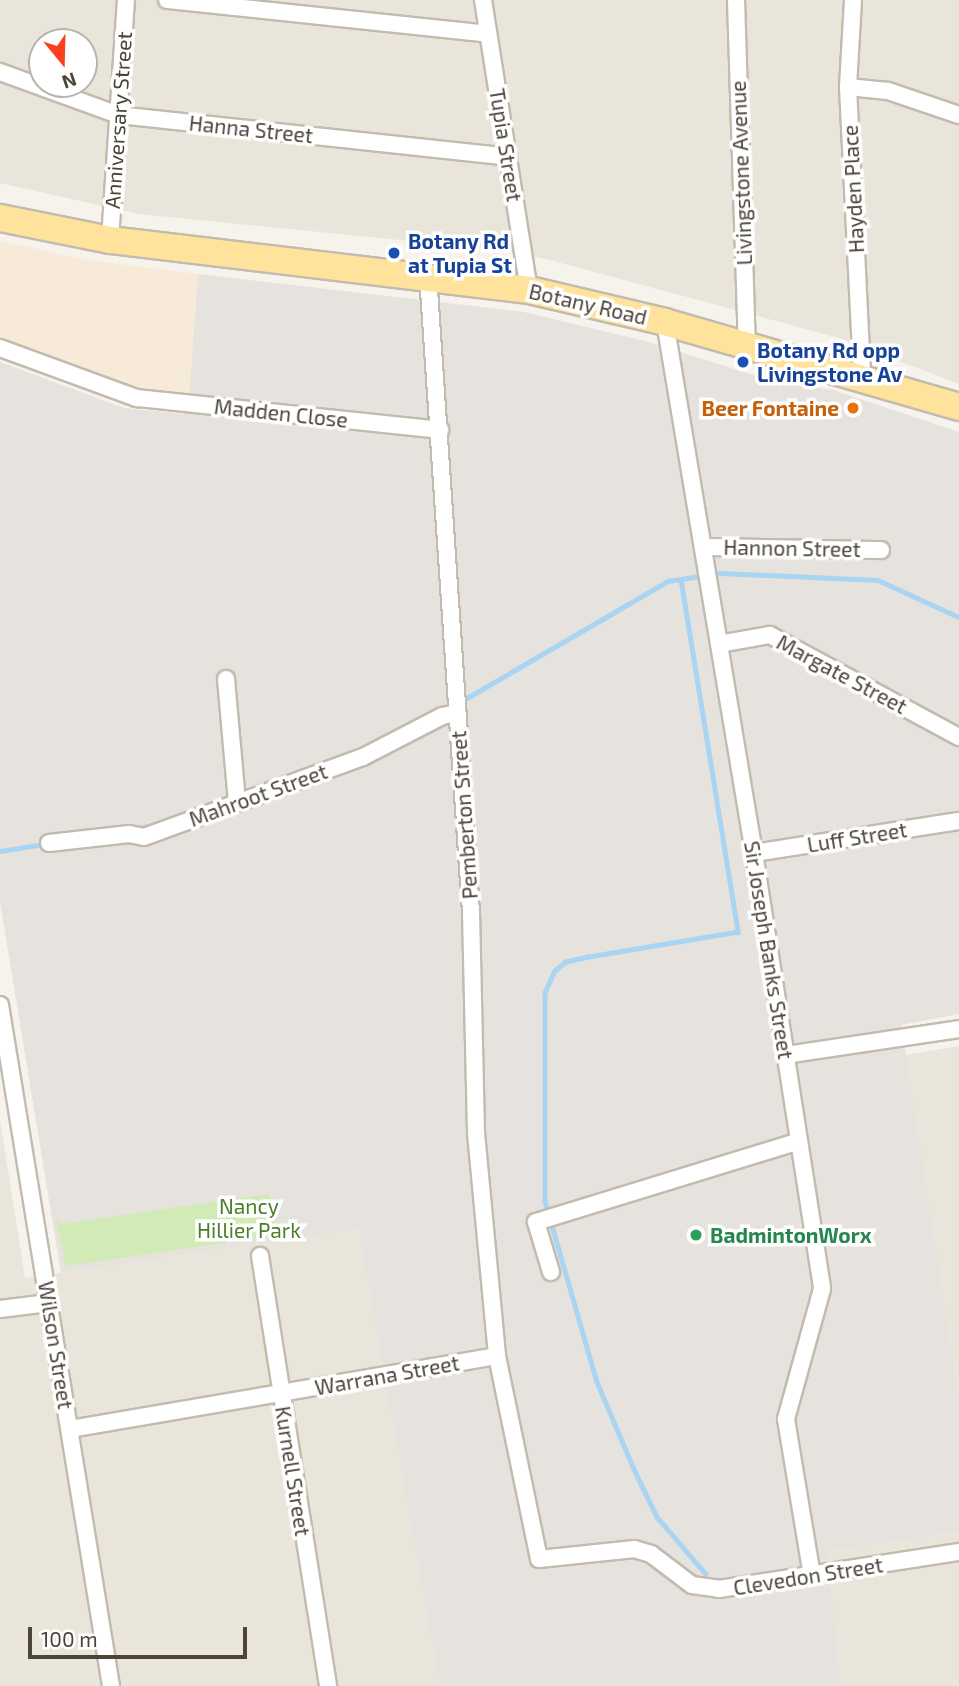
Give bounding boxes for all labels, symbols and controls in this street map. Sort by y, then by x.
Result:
north arrow [28,28,98,98]
street label: Anniversary Street [99,30,137,210]
text: N [59,68,80,95]
street label: Livingstone Avenue [725,80,757,266]
street label: Tupia Street [485,87,527,203]
street label: Hanna Street [188,110,314,148]
street label: Hayden Place [837,124,869,254]
place label: Botany Rd at Tupia St [408,228,512,278]
marker: Botany Rd at Tupia St [386,245,402,261]
street label: Botany Road [526,278,650,330]
place label: Botany Rd opp Livingstone Av [757,337,903,387]
marker: Botany Rd opp Livingstone Av [735,354,751,370]
street label: Madden Close [213,393,349,433]
place label: Beer Fontaine [701,395,839,421]
marker: Beer Fontaine [845,400,861,416]
street label: Hannon Street [723,534,861,562]
street label: Margate Street [773,629,911,719]
street label: Pemberton Street [446,730,482,900]
street label: Mahroot Street [185,758,331,832]
street label: Luff Street [805,817,909,857]
street label: Sir Joseph Banks Street [739,839,799,1061]
park label: Nancy Hillier Park [197,1193,301,1243]
place label: BadmintonWorx [710,1222,872,1248]
marker: BadmintonWorx [688,1227,704,1243]
street label: Wilson Street [33,1279,79,1411]
street label: Warrana Street [313,1350,461,1400]
street label: Kurnell Street [270,1404,316,1538]
street label: Clevedon Street [732,1552,884,1600]
scale bar [32,1612,250,1656]
text: 100 m [41,1626,98,1651]

